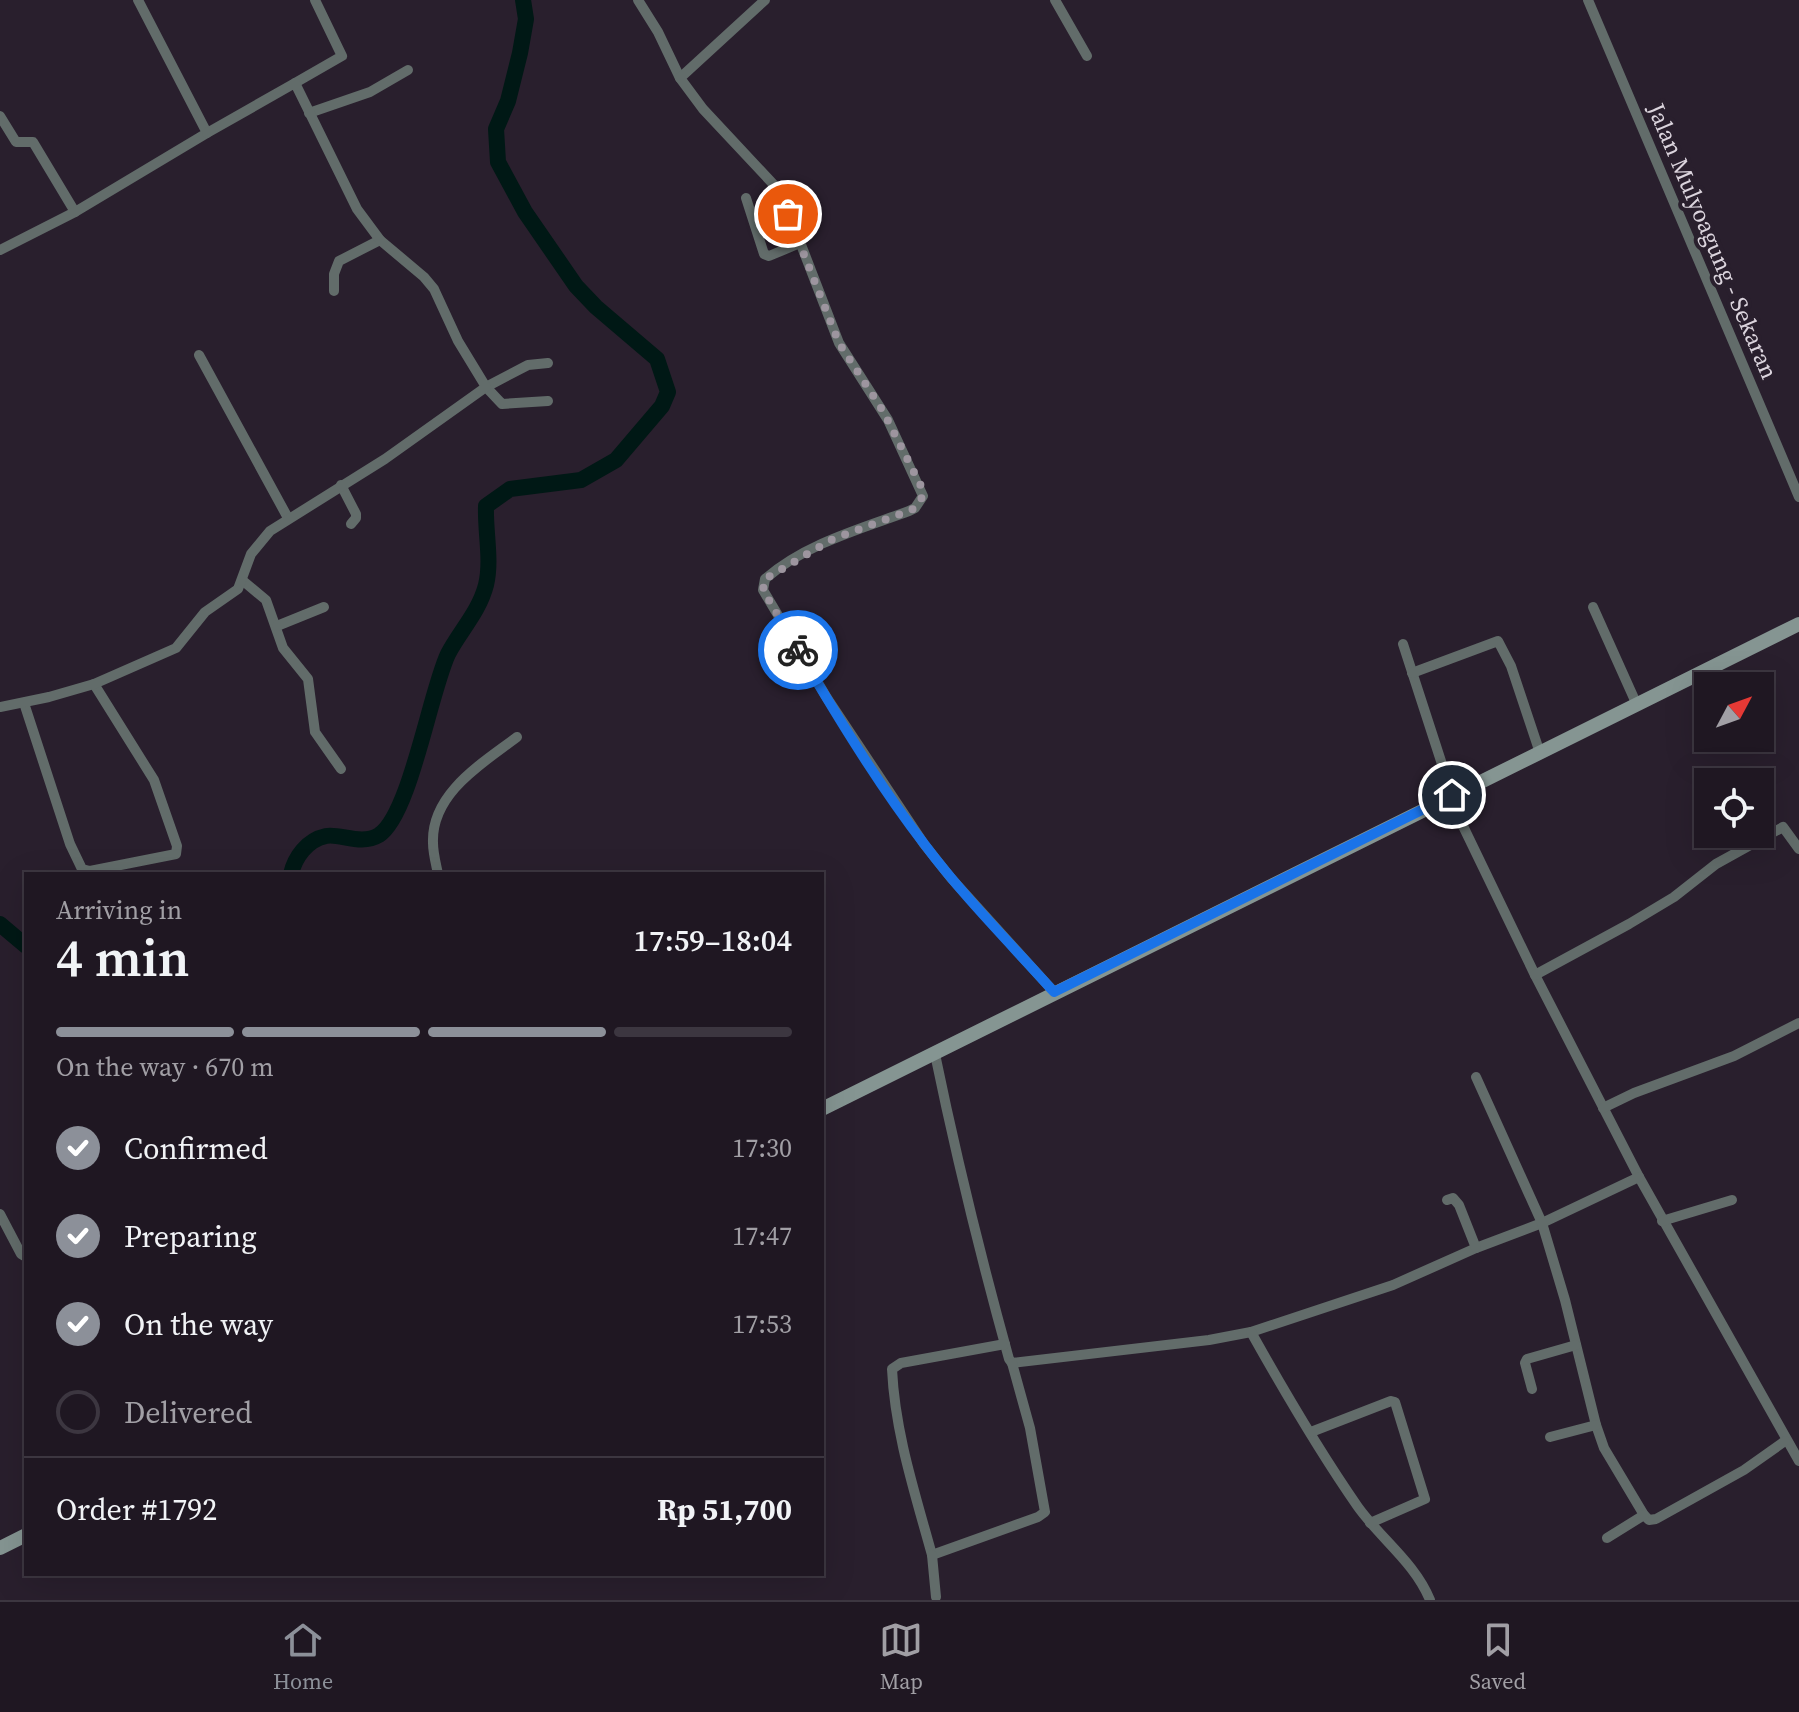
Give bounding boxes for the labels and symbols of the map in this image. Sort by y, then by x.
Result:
street label: Jalan Mulyoagung - Sekaran [1639,97,1786,384]
pin [754,180,822,248]
courier [758,610,838,690]
north arrow [1694,672,1774,752]
pin [1418,761,1486,829]

